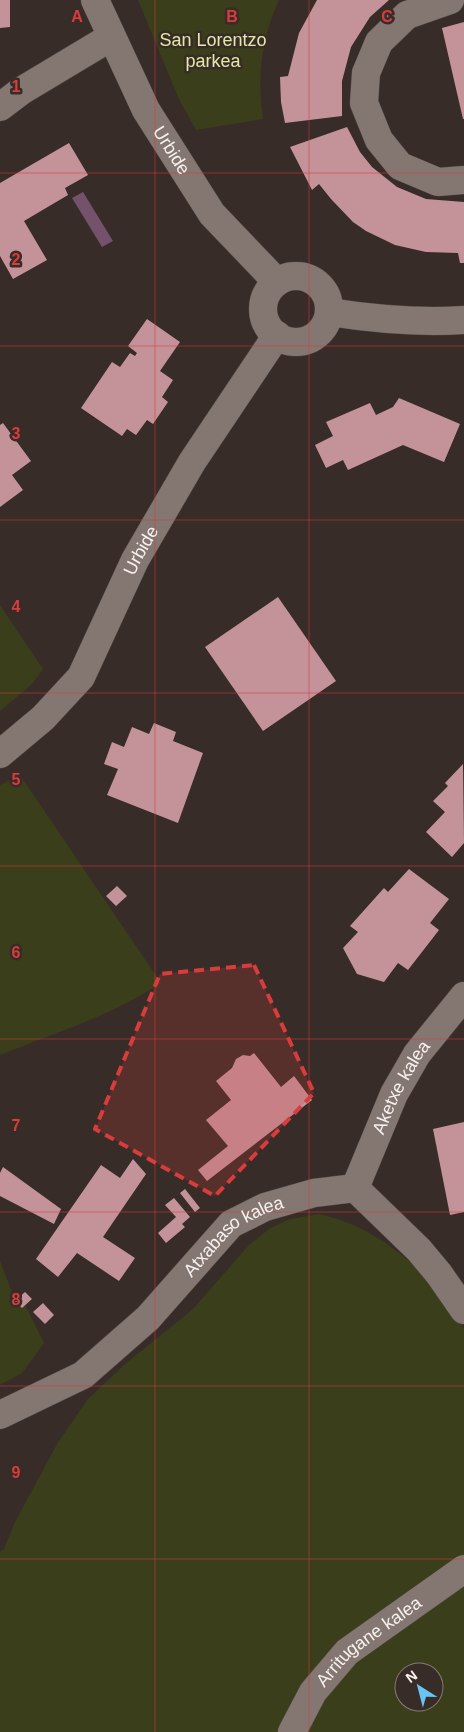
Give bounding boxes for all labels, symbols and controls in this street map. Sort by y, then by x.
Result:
text: A [71,8,83,25]
text: B [226,8,238,25]
text: C [381,8,393,25]
park label: San Lorentzo parkea [159,30,267,71]
text: 1 [12,78,21,95]
street label: Urbide [149,123,194,178]
text: 2 [12,251,21,268]
text: 3 [12,425,21,442]
street label: Urbide [119,522,163,578]
text: 4 [12,598,21,615]
text: 5 [12,771,21,788]
text: 6 [12,944,21,961]
street label: Aketxe kalea [369,1036,435,1137]
text: 7 [12,1117,21,1134]
street label: Atxabaso kalea [179,1192,287,1281]
text: 8 [12,1291,21,1308]
text: 9 [12,1464,21,1481]
street label: Arritugane kalea [312,1592,426,1691]
north arrow [394,1662,444,1712]
text: N [403,1667,420,1686]

